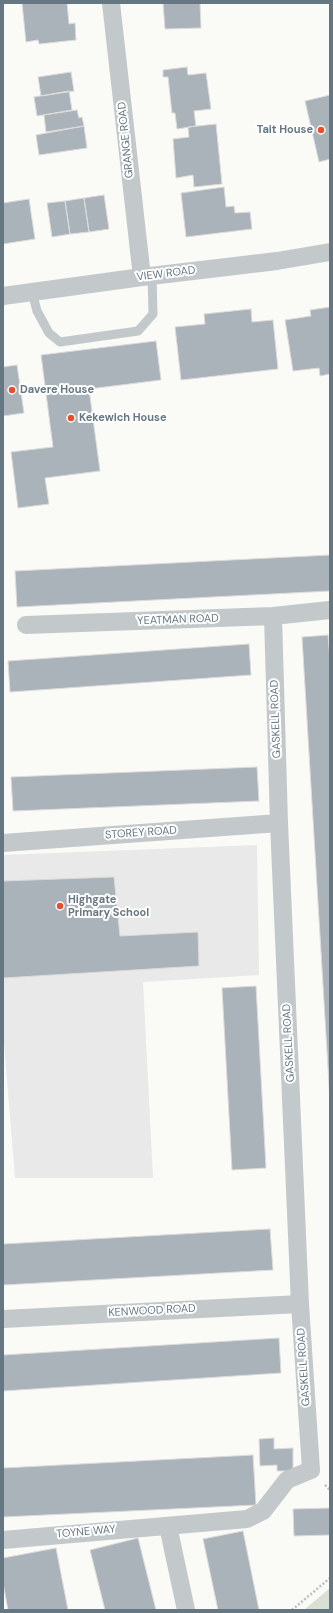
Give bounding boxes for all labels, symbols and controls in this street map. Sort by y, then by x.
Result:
street label: GRANGE ROAD [115,101,137,179]
place label: Tait House [257,123,313,137]
marker: Tait House [316,125,326,135]
street label: VIEW ROAD [136,264,196,284]
place label: Davere House [20,383,94,397]
marker: Davere House [7,385,17,395]
place label: Kekewich House [79,411,167,425]
marker: Kekewich House [66,413,76,423]
street label: YEATMAN ROAD [137,612,219,628]
street label: GASKELL ROAD [268,680,284,758]
street label: STOREY ROAD [105,824,177,842]
place label: Highgate Primary School [68,893,149,919]
marker: Highgate Primary School [55,901,65,911]
street label: GASKELL ROAD [280,1003,298,1083]
street label: KENWOOD ROAD [108,1302,196,1320]
street label: GASKELL ROAD [295,1327,313,1407]
street label: TOYNE WAY [56,1523,116,1541]

